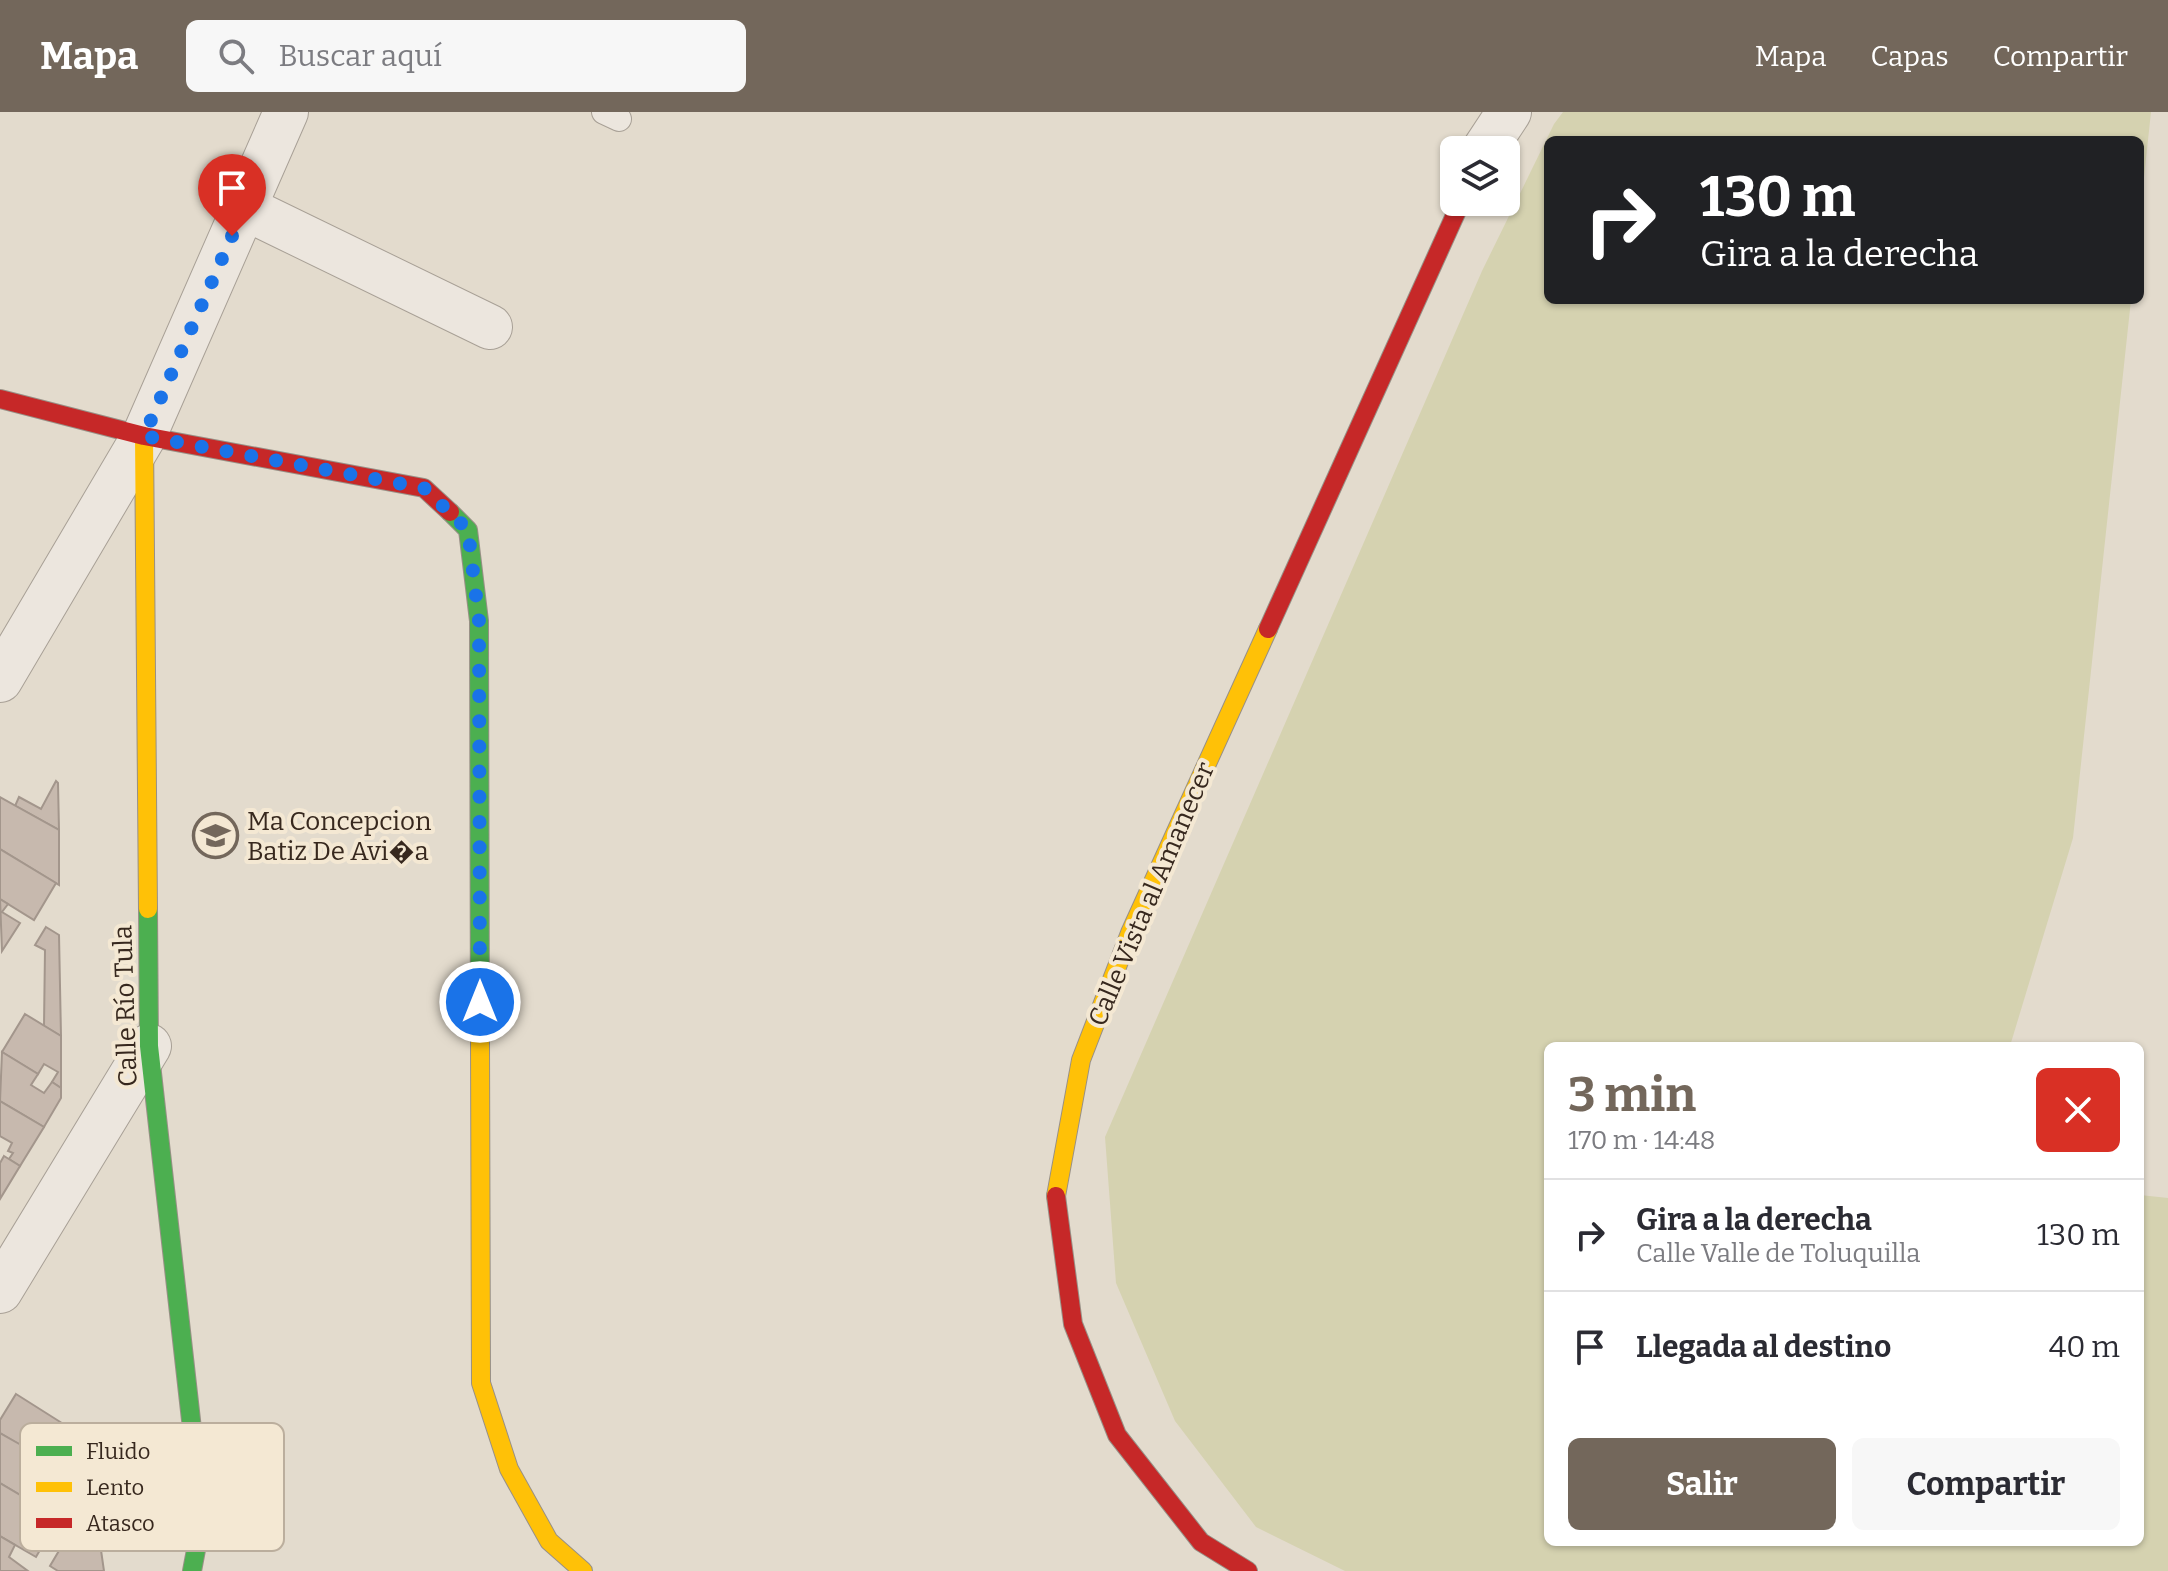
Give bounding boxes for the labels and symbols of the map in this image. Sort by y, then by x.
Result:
pin [198,154,266,236]
street label: Calle Vista al Amanecer [1082,757,1221,1031]
place label: Ma Concepcion Batiz De Avi�a [247,806,432,867]
school or university icon: Ma Concepcion Batiz De Avi�a [192,812,240,860]
street label: Calle Río Tula [107,925,144,1087]
position arrow [438,960,522,1044]
legend [20,1423,284,1551]
text: Fluido [86,1438,150,1465]
text: Lento [86,1474,144,1501]
text: Atasco [86,1510,155,1537]

